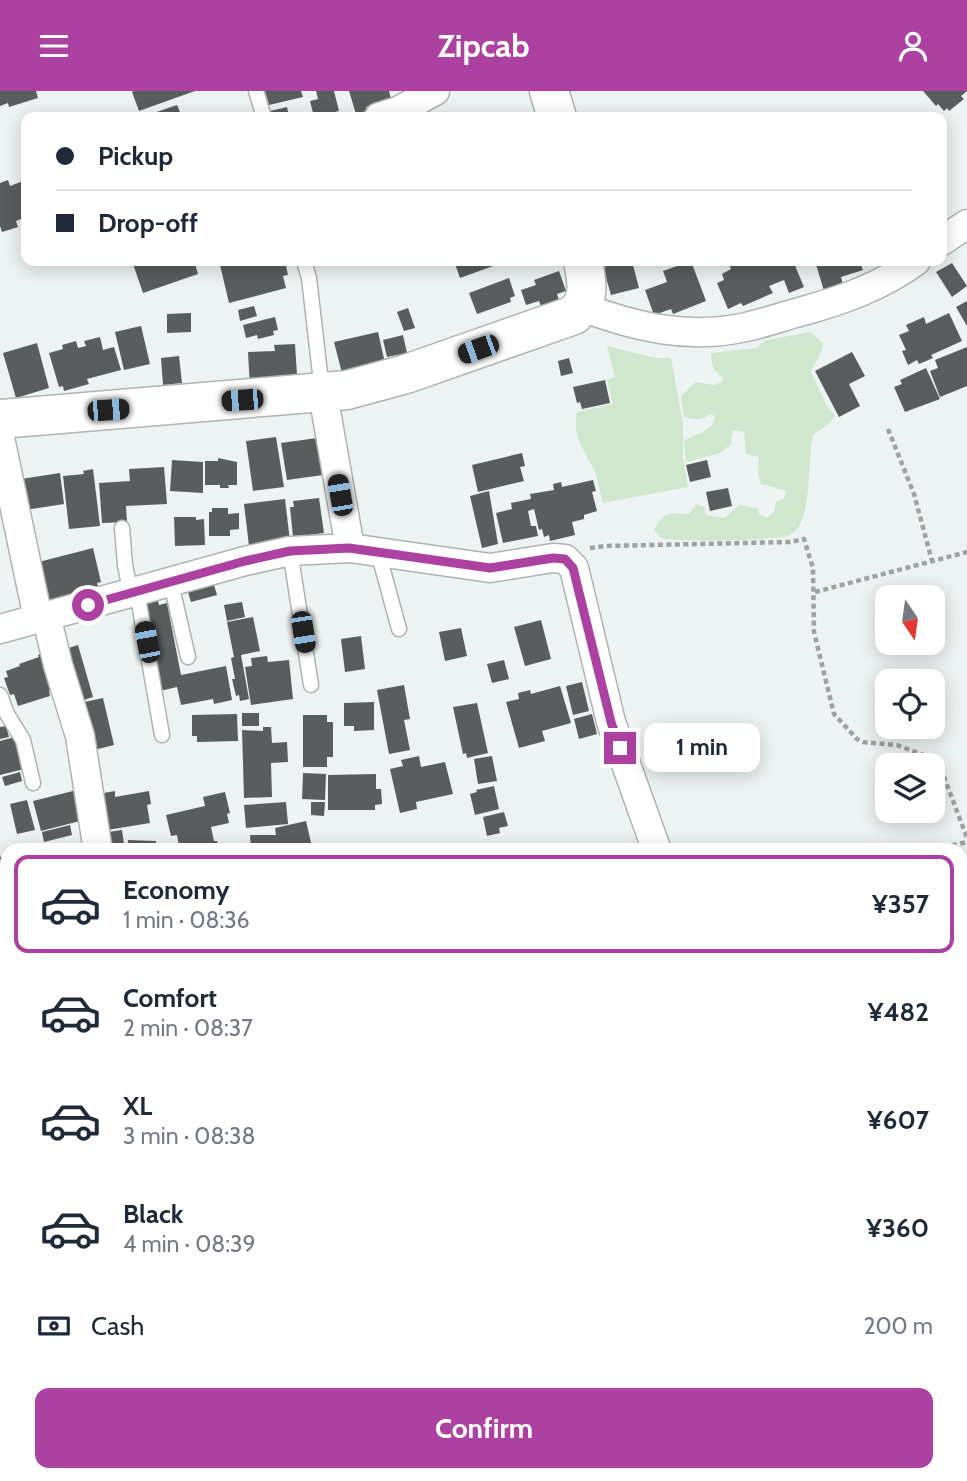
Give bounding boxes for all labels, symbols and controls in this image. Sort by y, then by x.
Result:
text: Zipcab [437,26,530,65]
icon: menu [35,27,73,65]
icon: person [894,27,932,65]
text: Pickup [98,140,173,172]
text: Drop-off [98,207,198,239]
car [455,332,502,366]
car [221,388,264,412]
car [87,398,130,422]
car [327,472,354,518]
north arrow [875,585,945,655]
map controls [875,585,945,823]
route start [72,589,104,621]
car [290,610,317,654]
car [133,619,162,665]
button: locate [875,669,945,739]
callout: 1 min [644,723,760,773]
route end [604,732,636,764]
text: 1 min [676,733,728,761]
button: layers [875,753,945,823]
icon: car [39,873,102,936]
text: Economy [123,874,229,906]
text: ¥357 [872,888,929,920]
text: 1 min · 08:36 [123,906,250,934]
icon: car [39,981,102,1044]
text: Comfort [123,982,217,1014]
text: ¥482 [868,996,929,1028]
text: 2 min · 08:37 [123,1014,253,1042]
icon: car [39,1089,102,1152]
text: XL [123,1090,152,1122]
text: ¥607 [867,1104,929,1136]
text: 3 min · 08:38 [123,1122,256,1150]
icon: car [39,1197,102,1260]
text: Black [123,1198,183,1230]
text: ¥360 [866,1212,929,1244]
text: 4 min · 08:39 [123,1230,255,1258]
icon: cash [35,1307,73,1345]
text: Cash [91,1310,144,1342]
text: 200 m [863,1312,933,1340]
button: Confirm [35,1388,933,1468]

